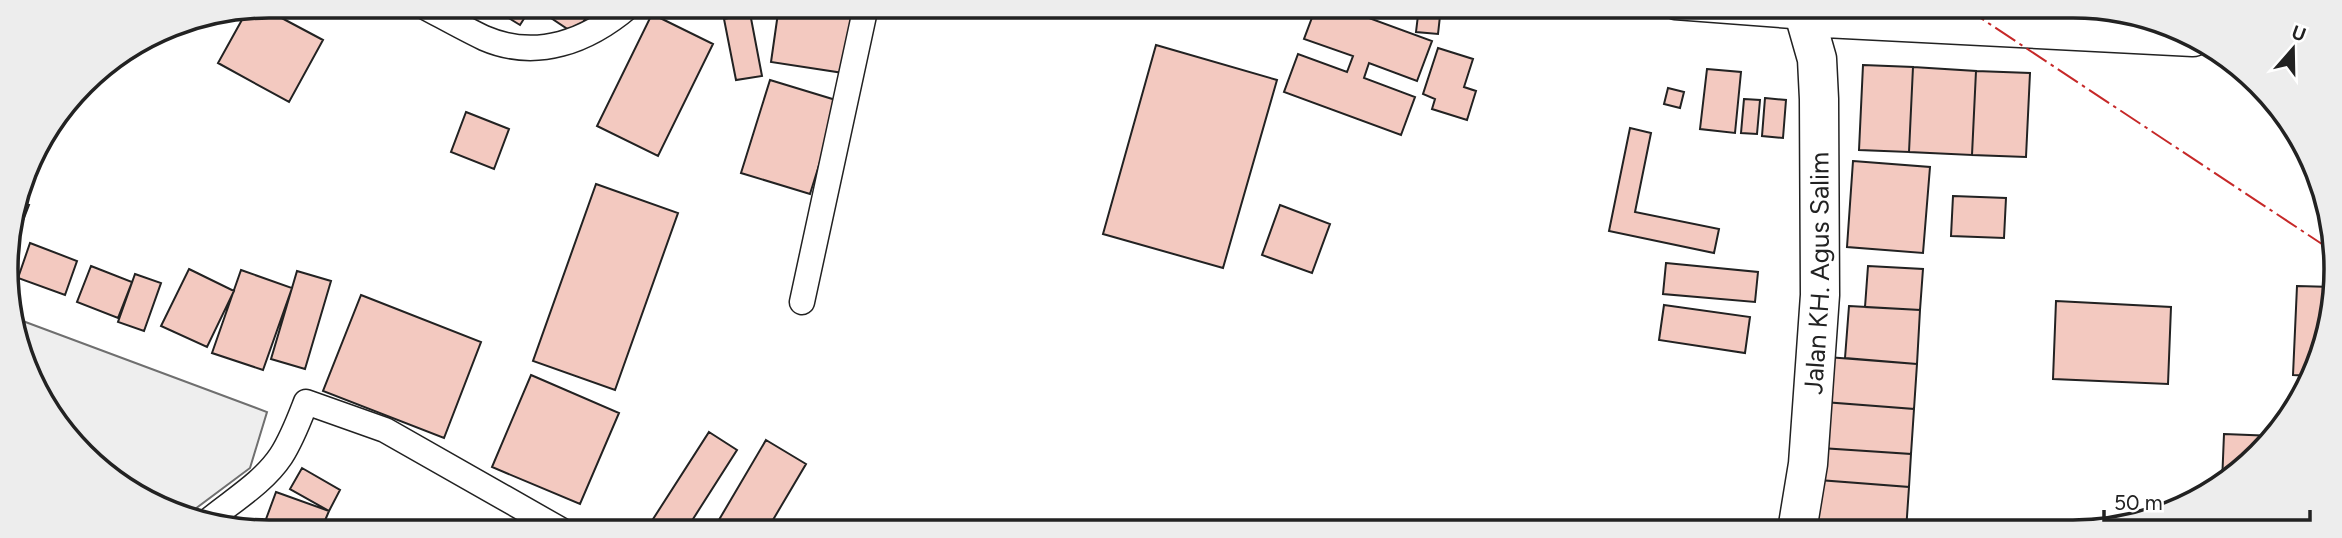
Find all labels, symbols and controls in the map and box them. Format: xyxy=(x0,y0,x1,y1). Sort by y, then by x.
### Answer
north arrow xyxy=(2258,14,2328,84)
text: U xyxy=(2288,20,2309,47)
street label: Jalan KH. Agus Salim xyxy=(1797,152,1836,396)
scale bar xyxy=(2104,478,2310,522)
text: 50 m xyxy=(2114,490,2163,515)

